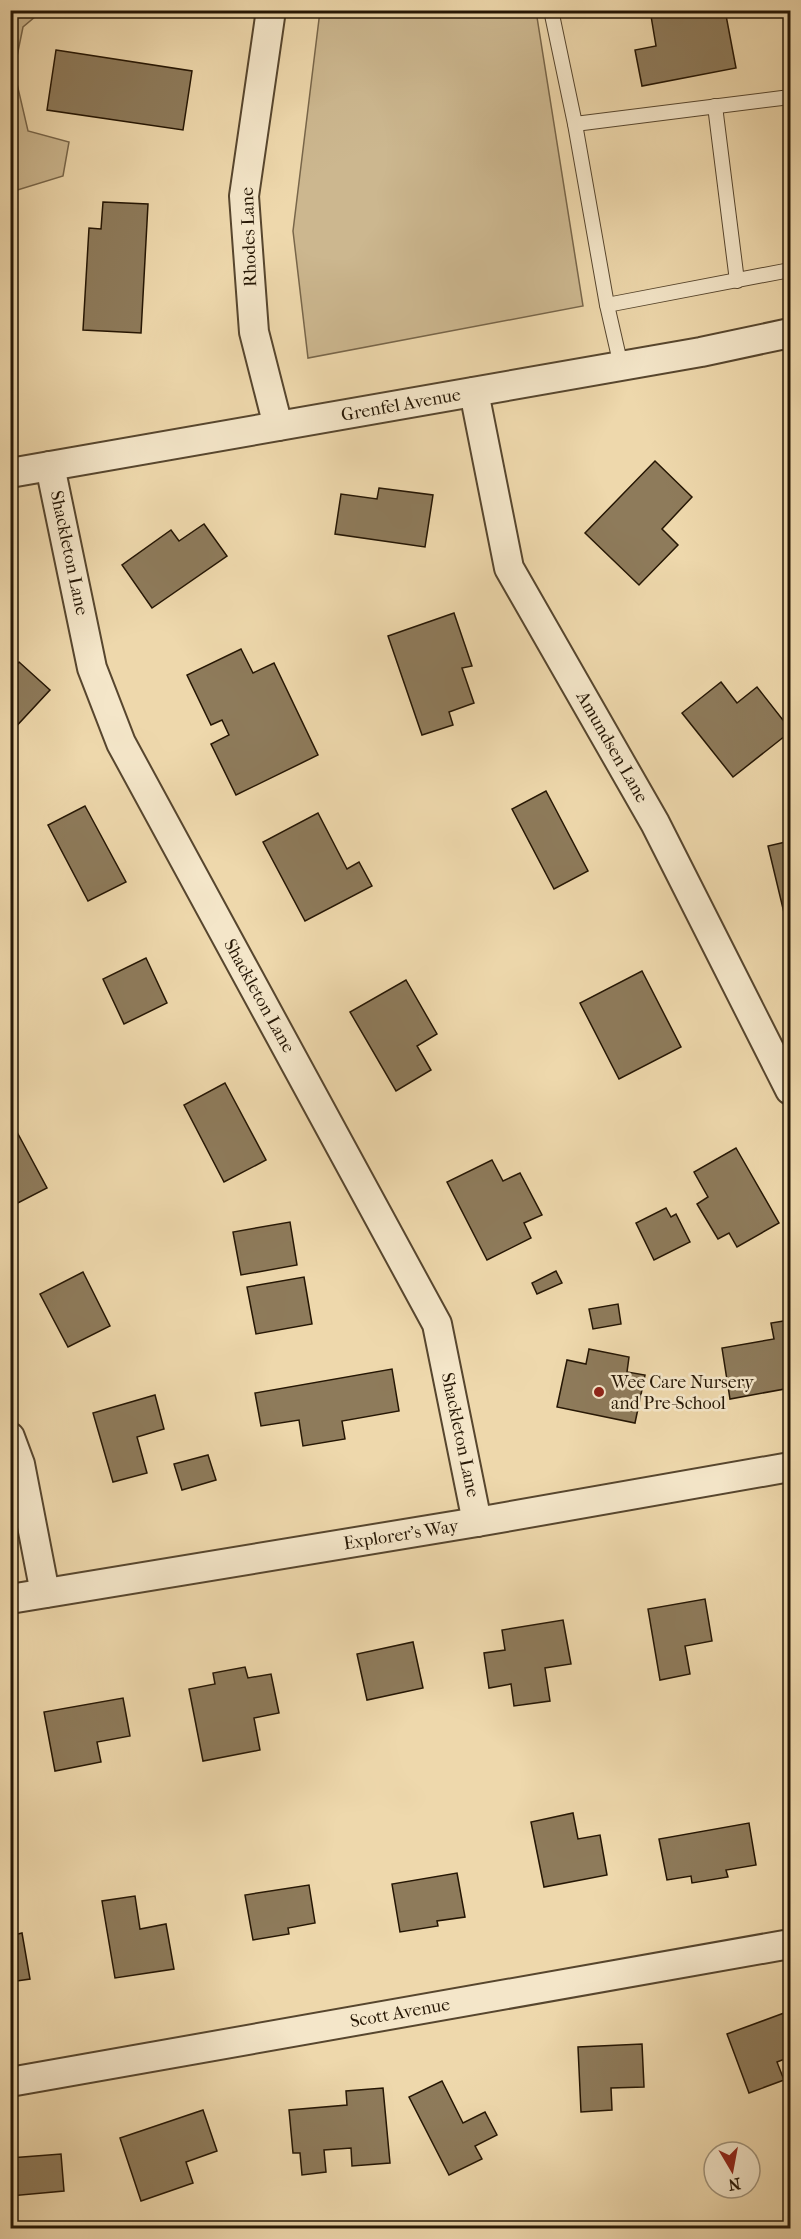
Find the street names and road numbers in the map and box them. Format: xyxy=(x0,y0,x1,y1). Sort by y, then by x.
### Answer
street label: Rhodes Lane xyxy=(237,187,261,287)
street label: Grenfel Avenue xyxy=(340,384,463,426)
street label: Shackleton Lane xyxy=(46,489,92,617)
street label: Amundsen Lane xyxy=(571,687,652,807)
street label: Shackleton Lane xyxy=(219,935,299,1057)
street label: Shackleton Lane xyxy=(437,1371,483,1499)
street label: Explorer's Way xyxy=(342,1515,461,1554)
street label: Scott Avenue xyxy=(348,1994,452,2032)

